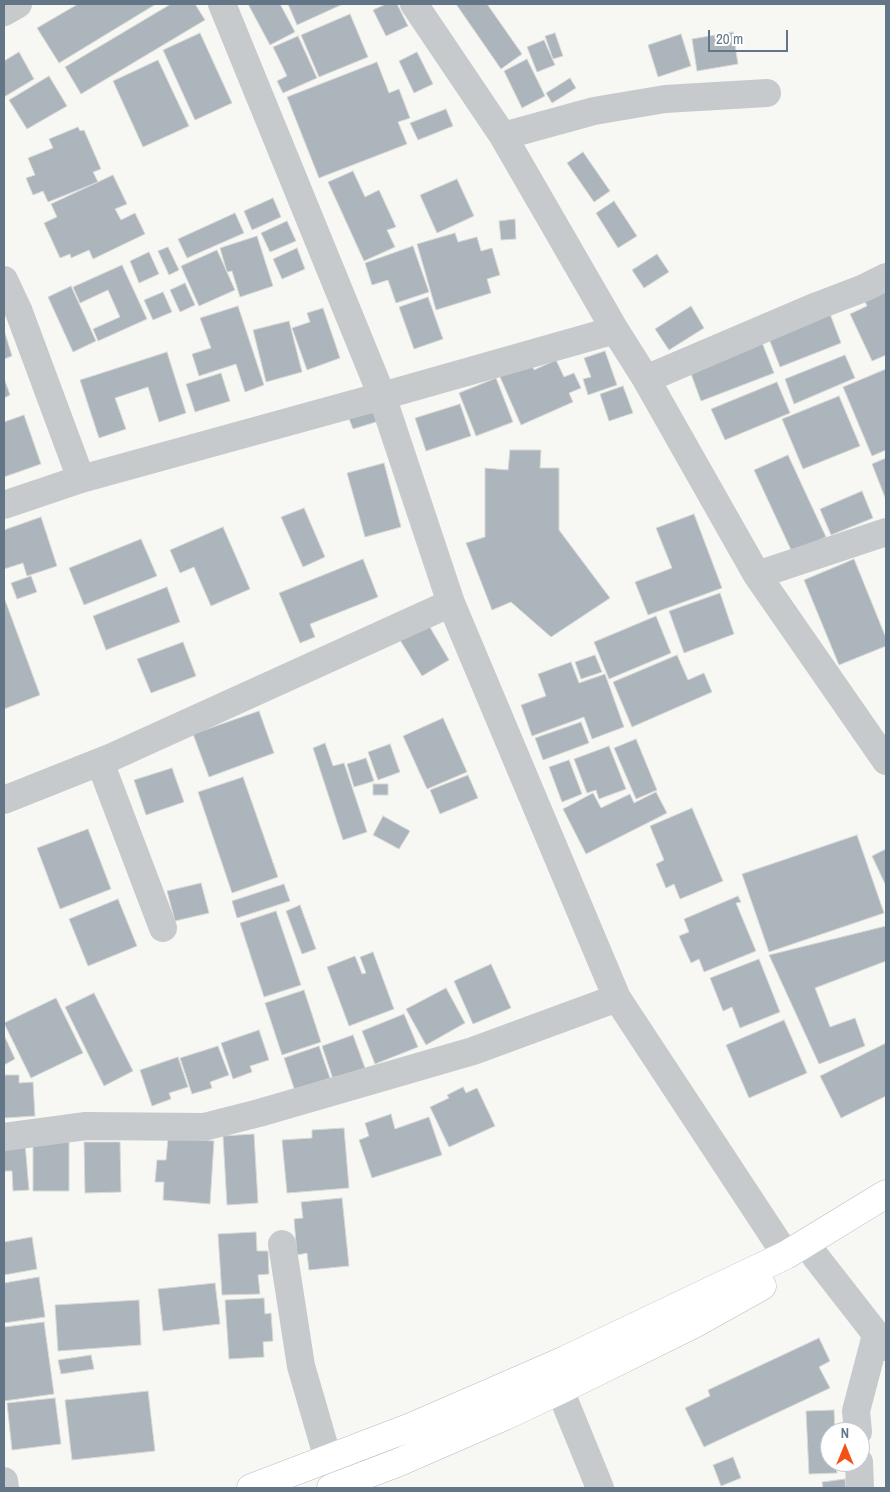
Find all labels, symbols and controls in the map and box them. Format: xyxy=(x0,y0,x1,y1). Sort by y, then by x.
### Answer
scale bar xyxy=(710,20,790,52)
text: 20 m xyxy=(716,28,743,49)
north arrow xyxy=(820,1422,870,1472)
text: N xyxy=(841,1424,849,1442)

